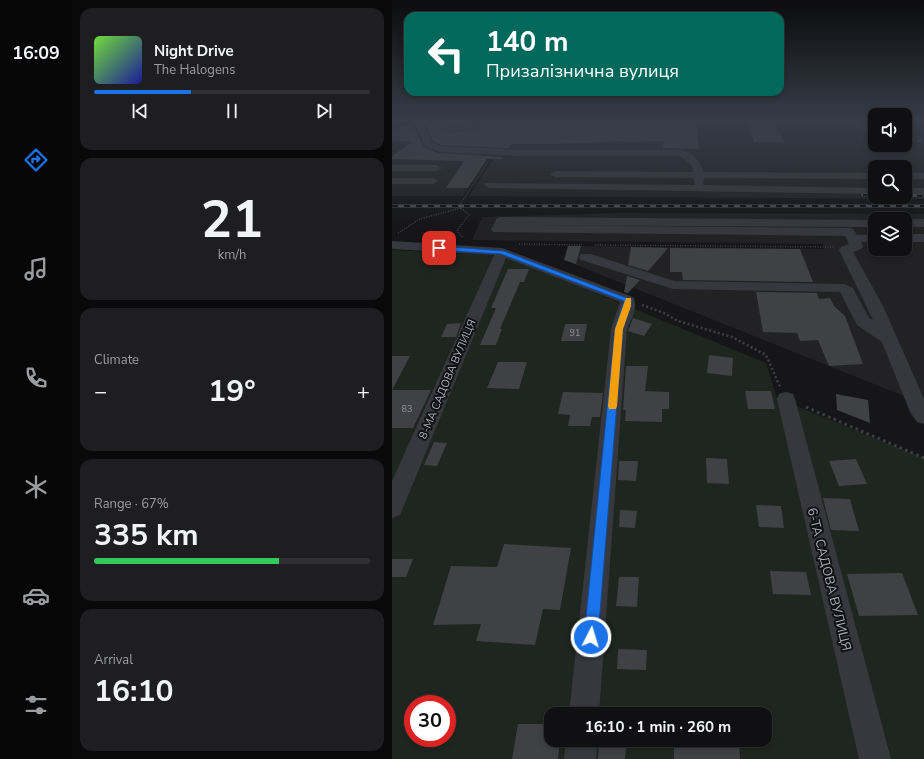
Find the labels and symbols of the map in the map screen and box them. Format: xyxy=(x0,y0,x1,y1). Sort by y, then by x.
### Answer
pin xyxy=(422,231,456,265)
street label: 8-МА САДОВА ВУЛИЦЯ xyxy=(415,317,479,441)
house number: 91 xyxy=(570,327,580,339)
house number: 83 xyxy=(402,403,412,415)
street label: 6-ТА САДОВА ВУЛИЦЯ xyxy=(803,506,856,653)
position arrow xyxy=(570,616,612,658)
speed limit sign: 30 xyxy=(404,695,456,747)

